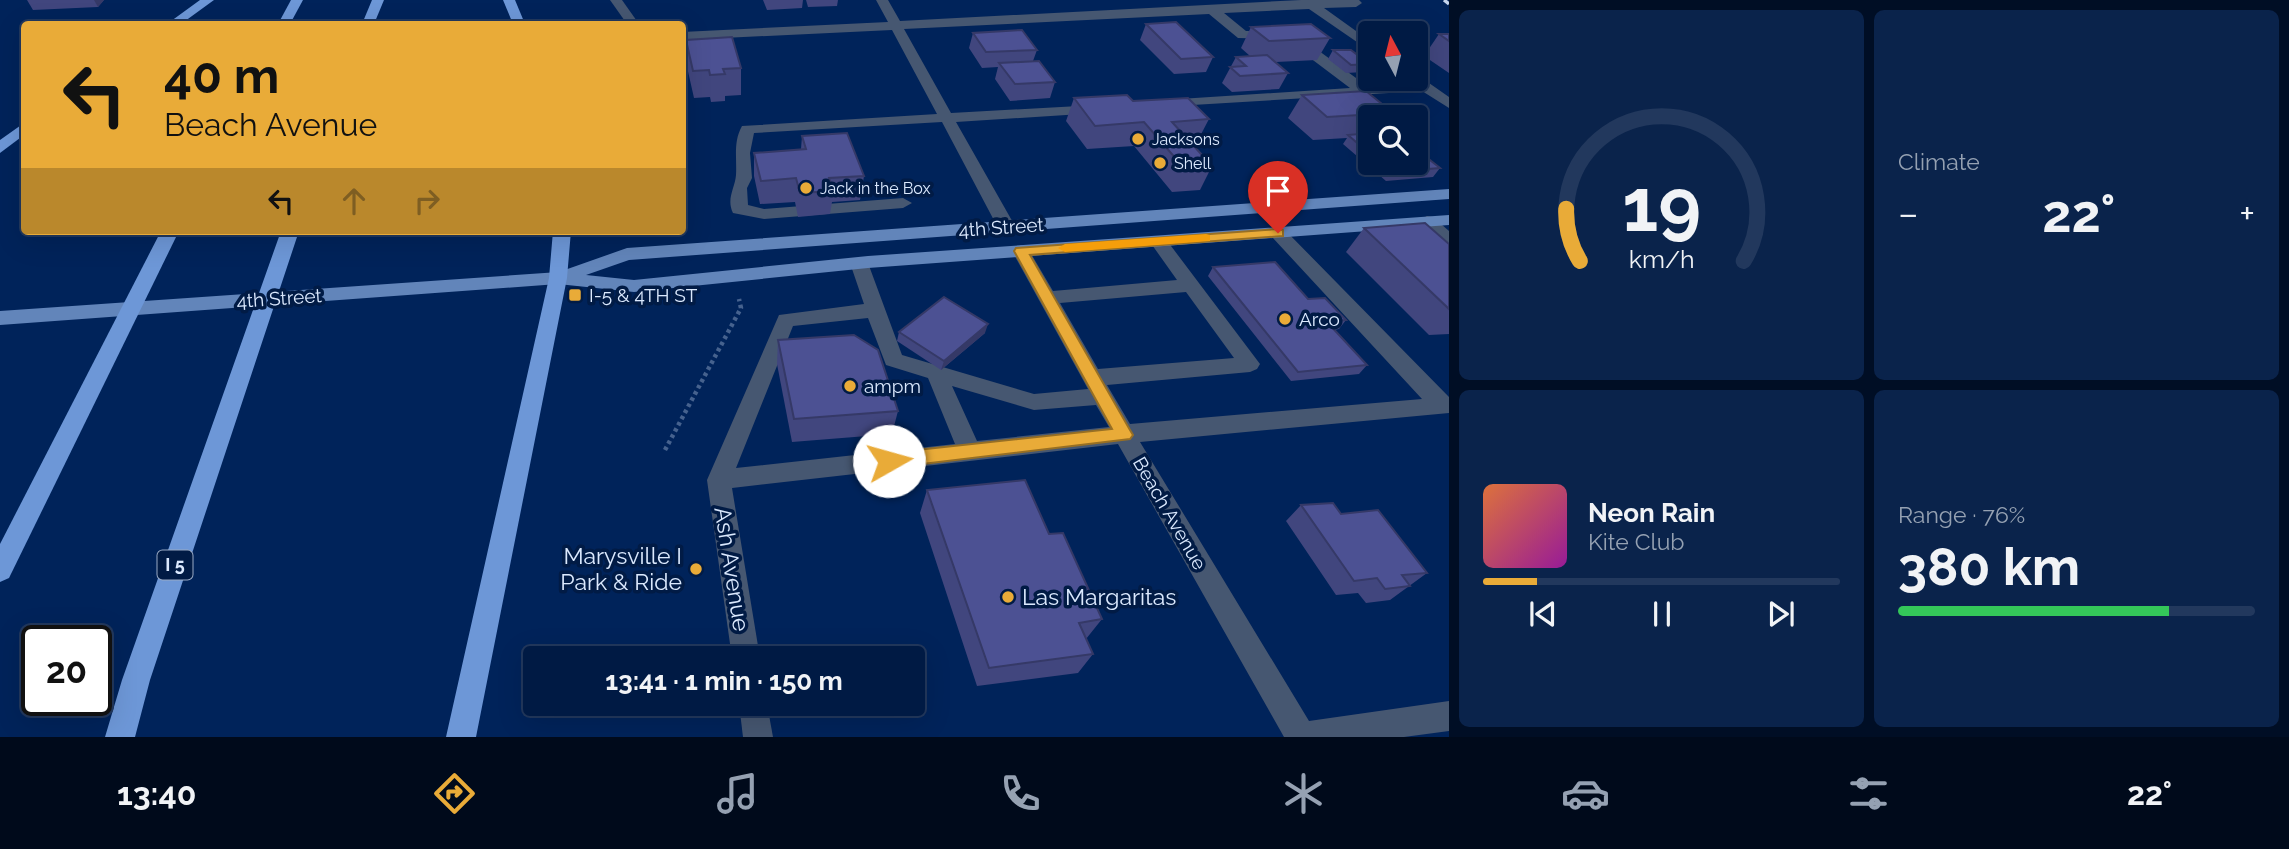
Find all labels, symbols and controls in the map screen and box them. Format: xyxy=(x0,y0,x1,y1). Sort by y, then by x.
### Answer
north arrow xyxy=(1358,21,1428,91)
map controls xyxy=(1358,21,1428,175)
text: 40 m xyxy=(164,47,279,104)
icon: left xyxy=(49,49,140,140)
button: search xyxy=(1358,105,1428,175)
text: Beach Avenue xyxy=(164,106,377,143)
place label: Jacksons xyxy=(1152,130,1220,149)
marker: Jacksons xyxy=(1130,131,1146,147)
text: Climate xyxy=(1898,148,1980,175)
place label: Shell xyxy=(1174,154,1212,173)
marker: Shell xyxy=(1152,155,1168,171)
pin xyxy=(1248,161,1308,233)
text: 19 xyxy=(1622,163,1701,248)
icon: arrive xyxy=(1259,172,1297,210)
place label: Jack in the Box xyxy=(820,179,931,198)
marker: Jack in the Box xyxy=(798,180,814,196)
icon: left xyxy=(262,182,300,220)
icon: ahead xyxy=(335,182,373,220)
icon: right xyxy=(408,182,446,220)
text: 22° xyxy=(2042,183,2115,244)
text: − xyxy=(1898,191,1918,236)
text: + xyxy=(2239,191,2255,236)
street label: 4th Street xyxy=(958,213,1045,241)
text: km/h xyxy=(1629,244,1694,274)
street label: 4th Street xyxy=(236,284,323,312)
place label: I-5 & 4TH ST xyxy=(589,284,698,306)
marker: I-5 & 4TH ST xyxy=(567,287,583,303)
place label: Arco xyxy=(1299,308,1340,330)
marker: Arco xyxy=(1277,311,1293,327)
place label: ampm xyxy=(864,375,921,397)
marker: ampm xyxy=(842,378,858,394)
position arrow xyxy=(852,424,926,498)
street label: Beach Avenue xyxy=(1129,453,1211,573)
text: Neon Rain xyxy=(1588,498,1715,528)
text: Range · 76% xyxy=(1898,501,2025,528)
street label: Ash Avenue xyxy=(709,505,756,633)
text: Kite Club xyxy=(1588,528,1685,555)
text: 380 km xyxy=(1898,536,2080,597)
place label: Marysville I Park & Ride xyxy=(560,542,682,595)
road number: I 5 xyxy=(158,550,192,580)
marker: Marysville I Park & Ride xyxy=(688,561,704,577)
place label: Las Margaritas xyxy=(1022,583,1176,610)
marker: Las Margaritas xyxy=(1000,589,1016,605)
icon: previous xyxy=(1524,595,1562,633)
icon: pause xyxy=(1643,595,1681,633)
icon: next xyxy=(1762,595,1800,633)
speed limit sign: 20 xyxy=(21,625,112,716)
text: 13:41 · 1 min · 150 m xyxy=(605,666,843,696)
icon: directions xyxy=(430,769,479,818)
icon: music xyxy=(713,769,762,818)
icon: phone xyxy=(996,769,1045,818)
icon: climate xyxy=(1279,769,1328,818)
icon: car xyxy=(1561,769,1610,818)
icon: filters xyxy=(1844,769,1893,818)
text: 13:40 xyxy=(117,775,196,812)
text: 22° xyxy=(2127,775,2172,812)

